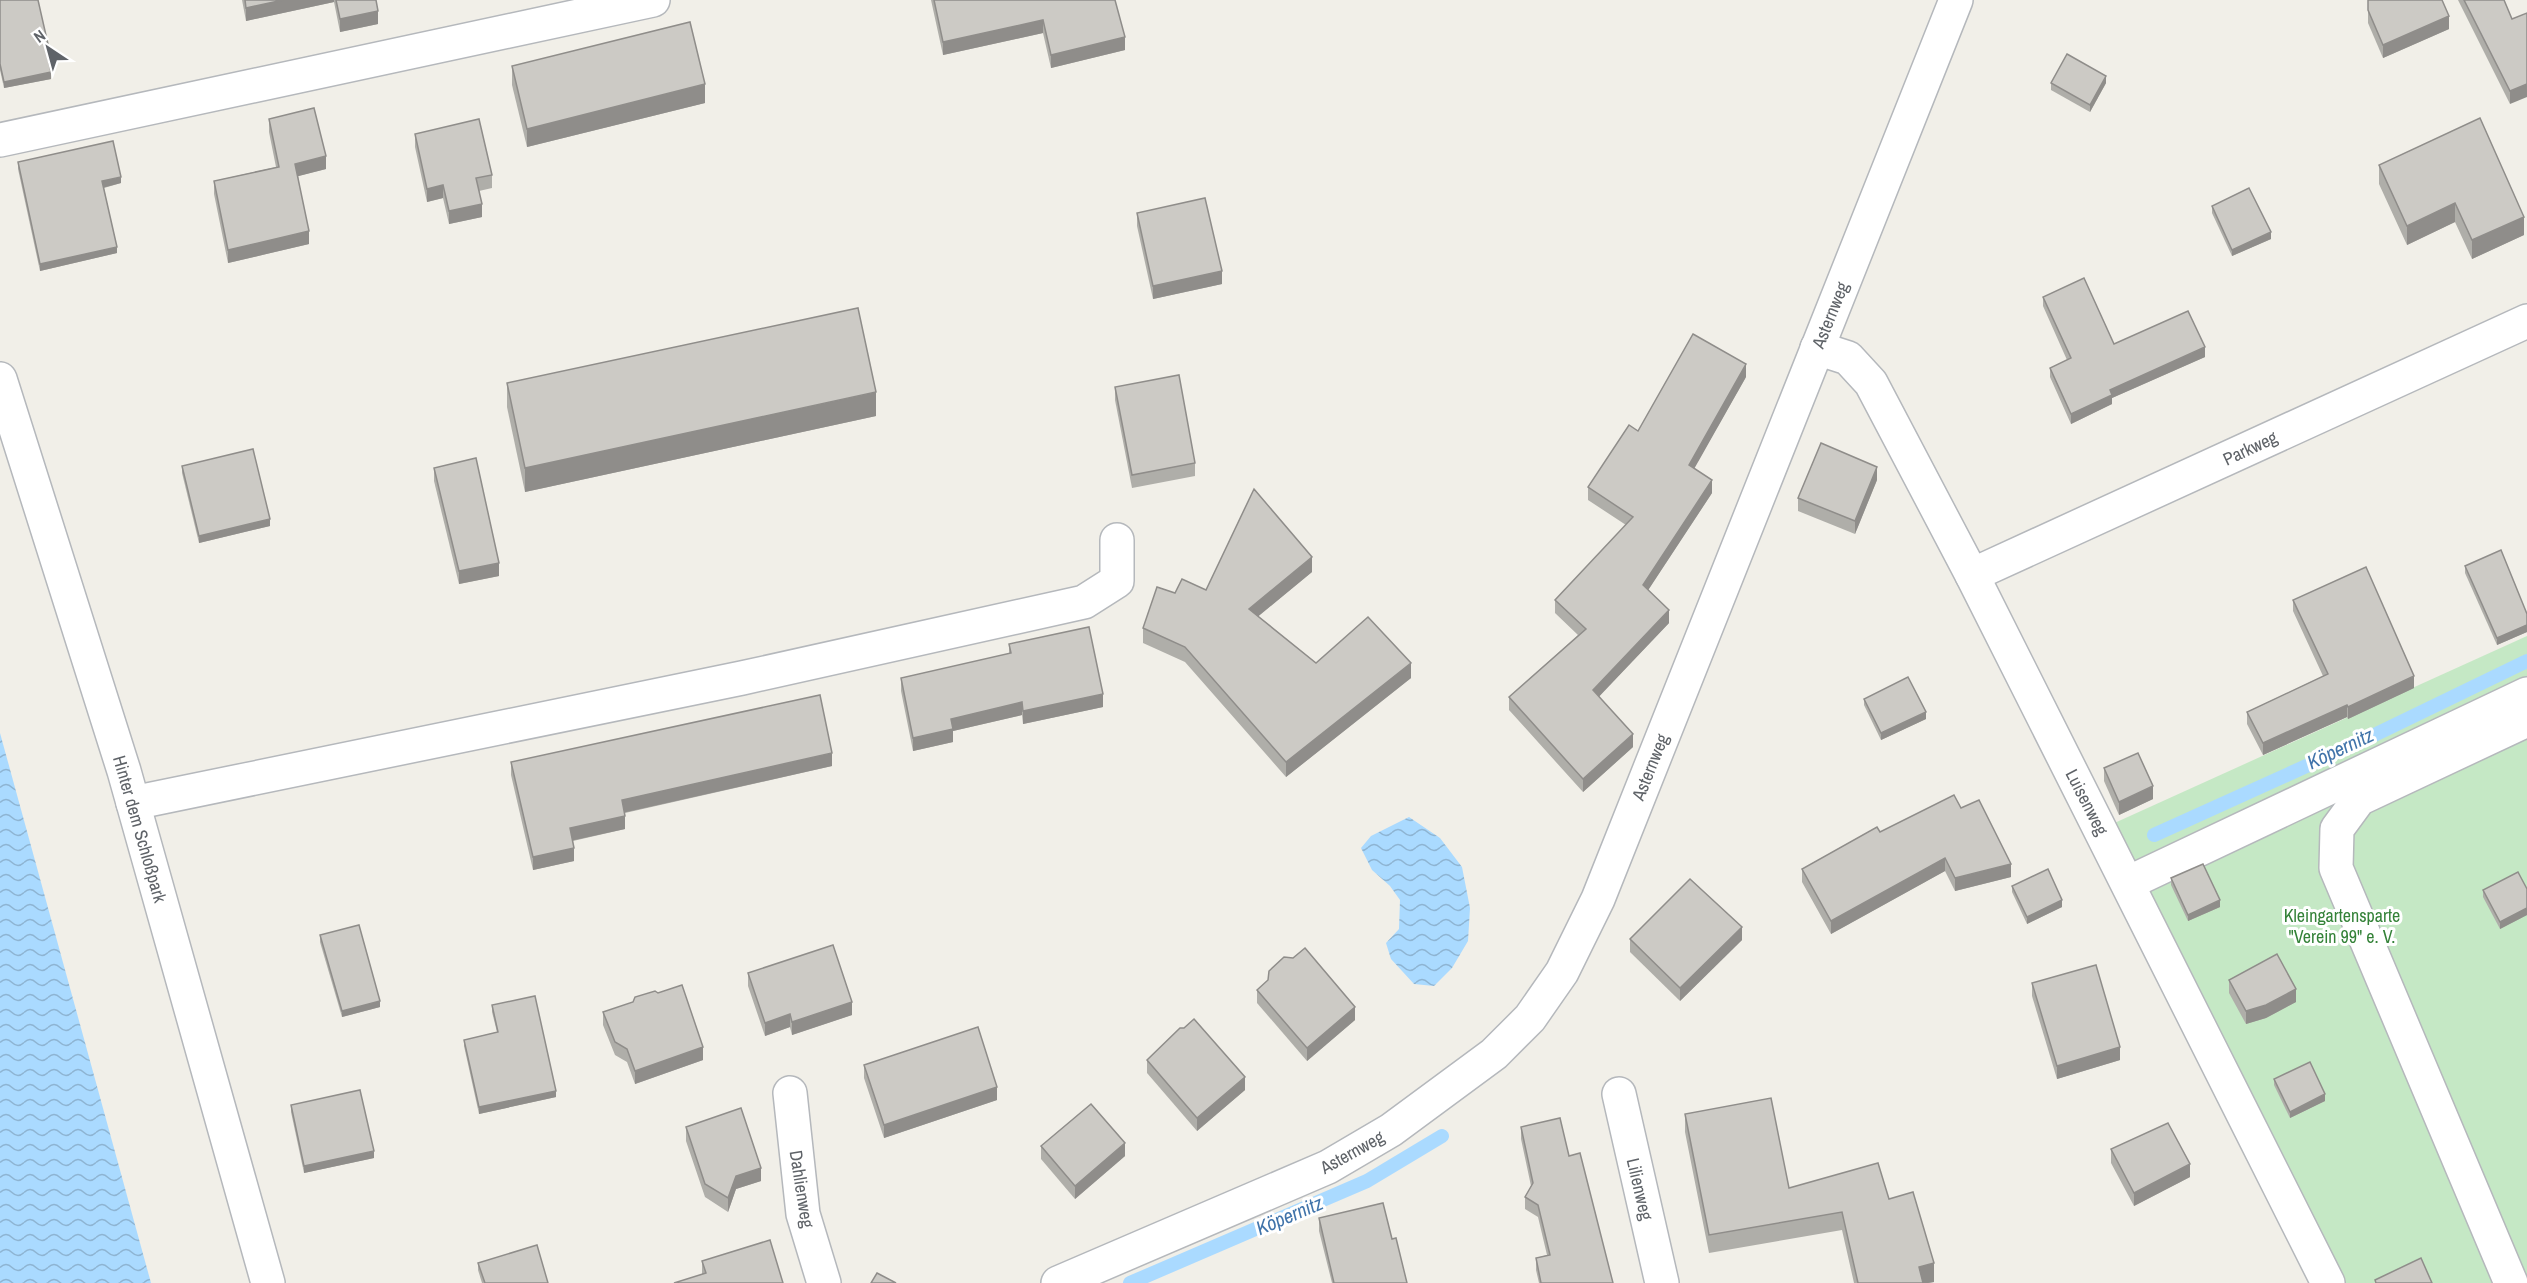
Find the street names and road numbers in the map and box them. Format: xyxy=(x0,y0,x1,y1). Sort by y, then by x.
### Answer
street label: Asternweg xyxy=(1805,277,1855,353)
street label: Parkweg xyxy=(2219,424,2282,471)
street label: Asternweg xyxy=(1625,729,1675,805)
street label: Hinter dem Schloßpark xyxy=(107,753,173,906)
street label: Luisenweg xyxy=(2060,765,2115,840)
street label: Asternweg xyxy=(1315,1124,1389,1180)
street label: Dahlienweg xyxy=(784,1149,821,1230)
street label: Lilienweg xyxy=(1621,1155,1659,1223)

